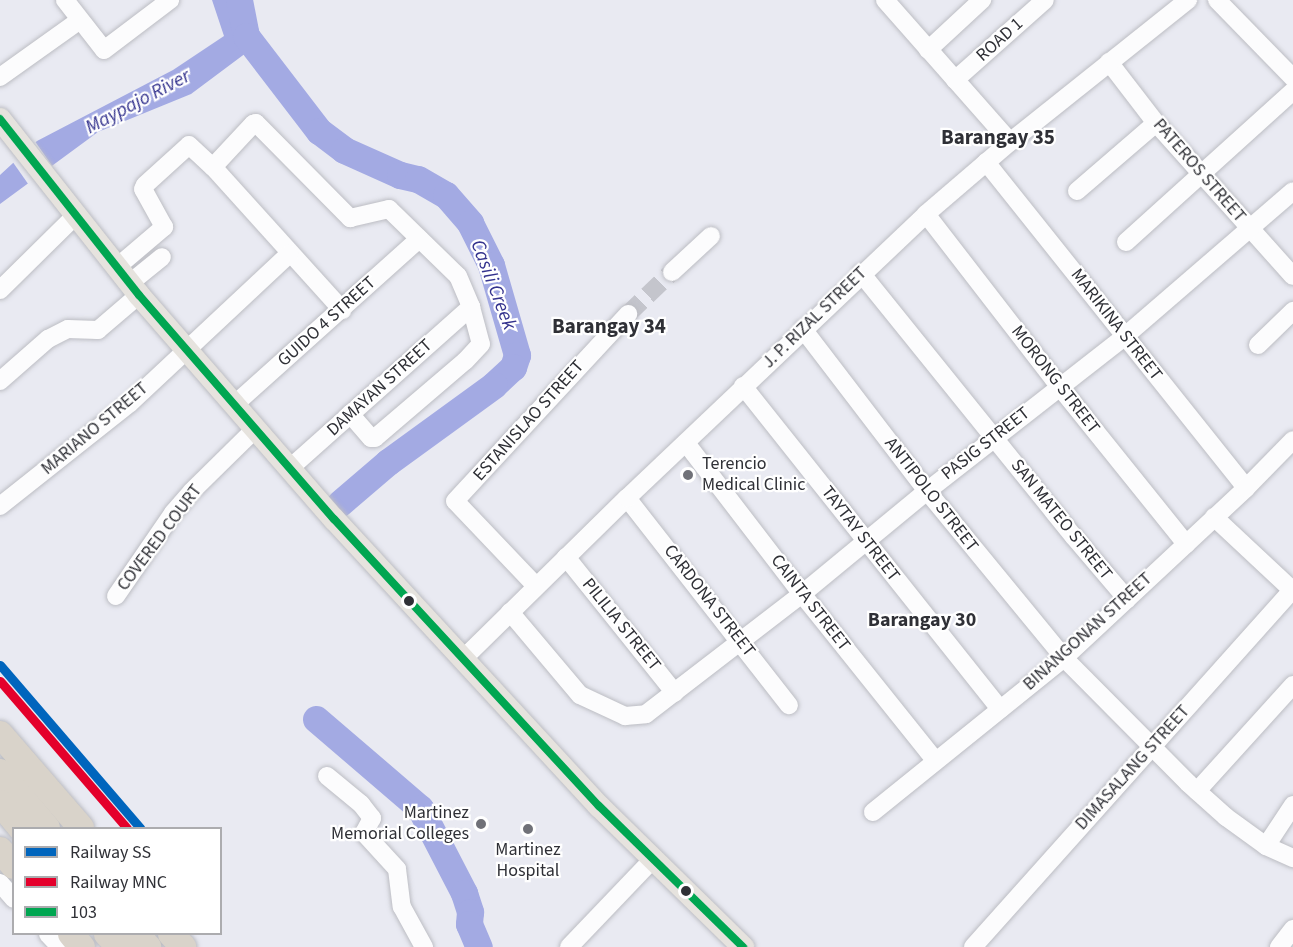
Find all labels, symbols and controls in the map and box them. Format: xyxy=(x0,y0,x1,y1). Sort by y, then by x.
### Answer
street label: ROAD 1 xyxy=(972,13,1028,67)
water label: Maypajo River xyxy=(81,64,195,140)
street label: PATEROS STREET xyxy=(1148,115,1250,227)
district label: Barangay 35 xyxy=(941,124,1055,150)
water label: Casili Creek xyxy=(465,237,521,333)
street label: J. P. RIZAL STREET xyxy=(758,263,872,373)
street label: MARIKINA STREET xyxy=(1066,265,1166,385)
street label: GUIDO 4 STREET xyxy=(274,272,380,372)
district label: Barangay 34 xyxy=(552,313,666,339)
street label: MORONG STREET xyxy=(1006,322,1104,438)
street label: DAMAYAN STREET xyxy=(323,335,437,441)
street label: ESTANISLAO STREET xyxy=(469,356,589,486)
street label: MARIANO STREET xyxy=(37,378,153,480)
street label: PASIG STREET xyxy=(938,403,1034,485)
street label: ANTIPOLO STREET xyxy=(880,433,982,557)
place label: Terencio Medical Clinic xyxy=(702,454,805,496)
street label: SAN MATEO STREET xyxy=(1006,455,1116,585)
marker: Terencio Medical Clinic xyxy=(679,466,697,484)
street label: COVERED COURT xyxy=(113,481,207,595)
street label: TAYTAY STREET xyxy=(816,482,904,586)
street label: CARDONA STREET xyxy=(659,541,759,661)
street label: CAINTA STREET xyxy=(766,550,854,656)
street label: BINANGONAN STREET xyxy=(1019,568,1157,696)
street label: PILILIA STREET xyxy=(577,574,665,676)
unlabelled marker xyxy=(403,595,415,607)
district label: Barangay 30 xyxy=(868,608,976,632)
street label: DIMASALANG STREET xyxy=(1071,701,1195,835)
place label: Martinez Memorial Colleges xyxy=(331,803,469,846)
marker: Martinez Memorial Colleges xyxy=(474,817,488,831)
marker: Martinez Hospital xyxy=(519,820,537,838)
legend xyxy=(12,827,222,935)
text: Railway SS xyxy=(70,840,151,865)
place label: Martinez Hospital xyxy=(495,840,561,882)
text: Railway MNC xyxy=(70,870,167,895)
unlabelled marker xyxy=(680,885,692,897)
text: 103 xyxy=(70,900,97,925)

